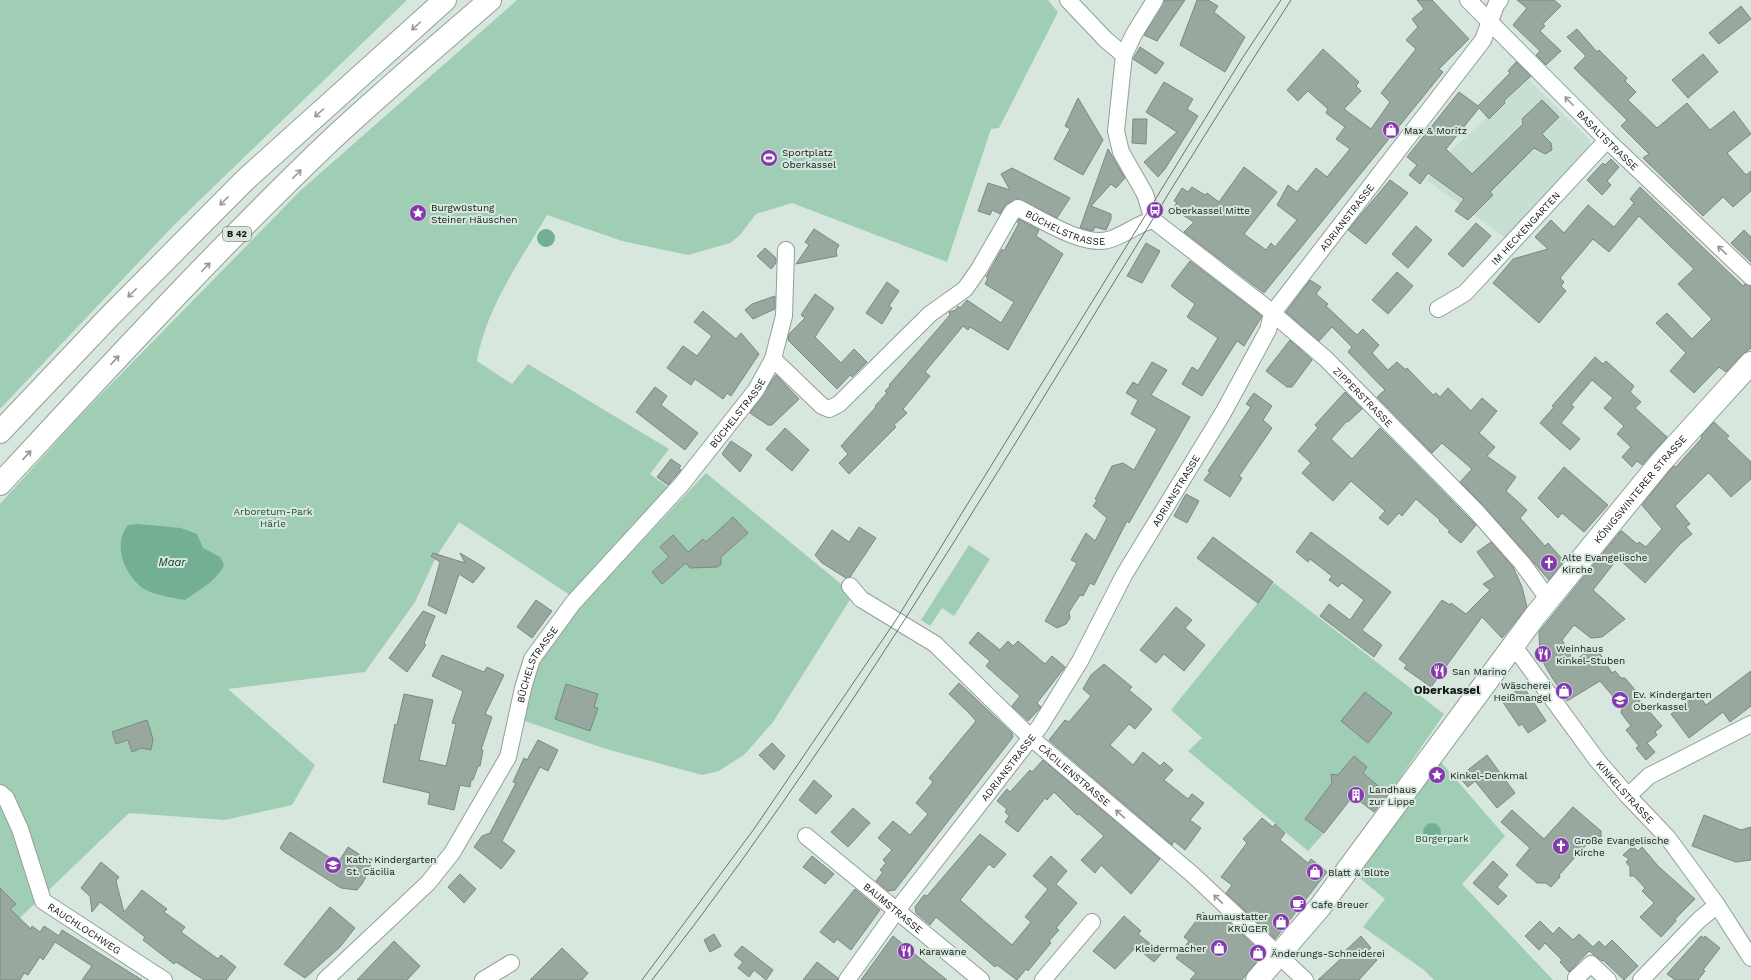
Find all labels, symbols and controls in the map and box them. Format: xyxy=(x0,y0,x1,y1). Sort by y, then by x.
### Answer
one-way arrow xyxy=(411,21,421,31)
one-way arrow xyxy=(1564,96,1574,106)
one-way arrow xyxy=(314,108,324,118)
street label: BASALTSTRASSE xyxy=(1575,108,1641,172)
shop icon: Max & Moritz xyxy=(1381,120,1401,140)
place label: Max & Moritz xyxy=(1404,125,1467,136)
place label: Sportplatz Oberkassel xyxy=(782,147,836,170)
sports icon: Sportplatz Oberkassel xyxy=(759,148,779,168)
one-way arrow xyxy=(292,169,302,179)
street label: ADRIANSTRASSE xyxy=(1317,181,1376,253)
street label: IM HECKENGARTEN xyxy=(1489,189,1562,267)
one-way arrow xyxy=(219,196,229,206)
bus stop icon: Oberkassel Mitte xyxy=(1145,200,1165,220)
place label: Burgwüstung Steiner Häuschen xyxy=(431,202,517,225)
place icon: Burgwüstung Steiner Häuschen xyxy=(408,203,428,223)
place label: Oberkassel Mitte xyxy=(1168,205,1250,216)
street label: BÜCHELSTRASSE xyxy=(1024,207,1106,247)
road number: B 42 xyxy=(223,227,251,241)
one-way arrow xyxy=(1718,246,1728,255)
one-way arrow xyxy=(201,262,211,272)
one-way arrow xyxy=(127,288,137,298)
one-way arrow xyxy=(110,355,120,365)
street label: ZIPPERSTRASSE xyxy=(1332,365,1395,429)
street label: BÜCHELSTRASSE xyxy=(707,376,767,450)
street label: KÖNIGSWINTERER STRASSE xyxy=(1591,433,1688,545)
one-way arrow xyxy=(22,450,31,460)
street label: ADRIANSTRASSE xyxy=(1150,453,1202,528)
park label: Arboretum-Park Härle xyxy=(234,506,313,529)
place label: Alte Evangelische Kirche xyxy=(1562,552,1648,575)
church icon: Alte Evangelische Kirche xyxy=(1539,553,1559,573)
water label: Maar xyxy=(159,556,186,569)
street label: BÜCHELSTRASSE xyxy=(514,624,560,704)
place label: Weinhaus Kinkel-Stuben xyxy=(1556,643,1625,666)
restaurant icon: Weinhaus Kinkel-Stuben xyxy=(1533,644,1553,664)
restaurant icon: San Marino xyxy=(1429,661,1449,681)
place label: San Marino xyxy=(1452,666,1507,677)
place label: Wäscherei Heißmangel xyxy=(1494,680,1551,703)
shop icon: Wäscherei Heißmangel xyxy=(1554,681,1574,701)
district label: Oberkassel xyxy=(1414,683,1480,697)
place label: Ev. Kindergarten Oberkassel xyxy=(1633,689,1712,712)
school or university icon: Ev. Kindergarten Oberkassel xyxy=(1610,690,1630,710)
street label: ADRIANSTRASSE xyxy=(979,731,1038,803)
street label: CÄCILIENSTRASSE xyxy=(1037,741,1113,808)
street label: KINKELSTRASSE xyxy=(1594,758,1656,825)
place icon: Kinkel-Denkmal xyxy=(1427,765,1447,785)
place label: Kinkel-Denkmal xyxy=(1450,770,1528,781)
place label: Landhaus zur Lippe xyxy=(1369,784,1416,807)
building icon: Landhaus zur Lippe xyxy=(1346,785,1366,805)
one-way arrow xyxy=(1115,810,1125,819)
park label: Bürgerpark xyxy=(1415,833,1469,844)
place label: Große Evangelische Kirche xyxy=(1574,835,1669,858)
church icon: Große Evangelische Kirche xyxy=(1551,836,1571,856)
place label: Kath. Kindergarten St. Cäcilia xyxy=(346,854,437,877)
school or university icon: Kath. Kindergarten St. Cäcilia xyxy=(323,855,343,875)
shop icon: Blatt & Blüte xyxy=(1305,862,1325,882)
place label: Blatt & Blüte xyxy=(1328,867,1390,878)
street label: BAUMSTRASSE xyxy=(862,880,925,935)
cafe icon: Cafe Breuer xyxy=(1288,894,1308,914)
one-way arrow xyxy=(1213,895,1223,904)
place label: Cafe Breuer xyxy=(1311,899,1369,910)
street label: RAUCHLOCHWEG xyxy=(46,900,123,956)
place label: Raumaustatter KRÜGER xyxy=(1196,911,1268,934)
shop icon: Raumaustatter KRÜGER xyxy=(1271,912,1291,932)
shop icon: Kleidermacher xyxy=(1209,938,1229,958)
restaurant icon: Karawane xyxy=(896,941,916,961)
place label: Kleidermacher xyxy=(1135,943,1206,954)
shop icon: Änderungs-Schneiderei xyxy=(1248,943,1268,963)
place label: Karawane xyxy=(919,946,967,957)
place label: Änderungs-Schneiderei xyxy=(1271,948,1385,959)

